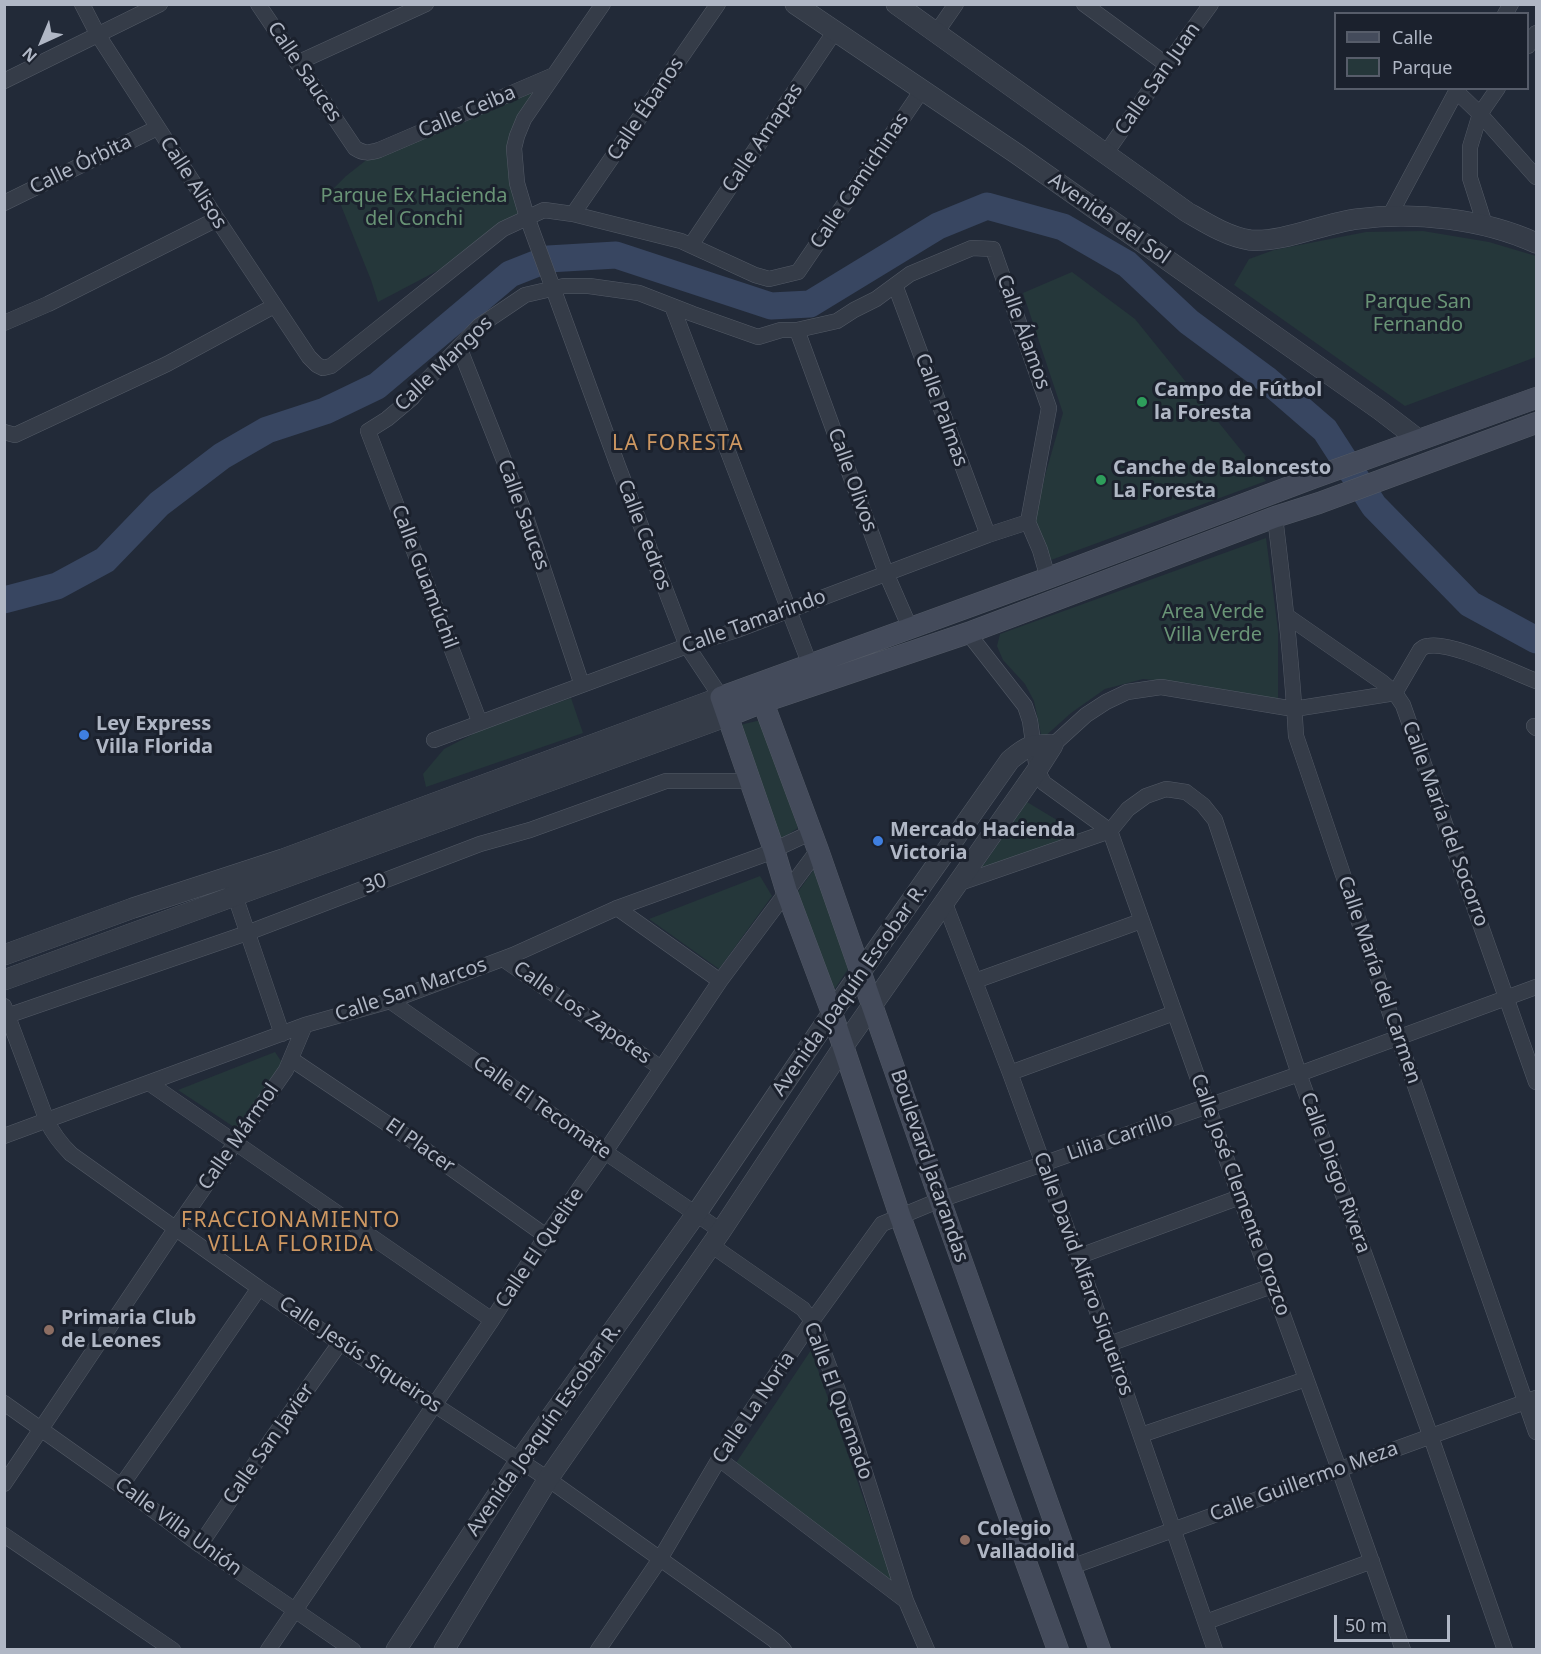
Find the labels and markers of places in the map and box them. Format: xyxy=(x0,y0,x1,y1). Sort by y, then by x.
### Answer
place label: Campo de Fútbol la Foresta xyxy=(1154,378,1322,425)
marker: Campo de Fútbol la Foresta xyxy=(1135,395,1149,409)
place label: Canche de Baloncesto La Foresta xyxy=(1113,456,1331,503)
marker: Canche de Baloncesto La Foresta xyxy=(1094,473,1108,487)
place label: Ley Express Villa Florida xyxy=(96,712,213,759)
marker: Ley Express Villa Florida xyxy=(77,728,91,742)
place label: Mercado Hacienda Victoria xyxy=(890,818,1075,865)
marker: Mercado Hacienda Victoria xyxy=(871,834,885,848)
place label: Primaria Club de Leones xyxy=(61,1306,196,1353)
marker: Primaria Club de Leones xyxy=(42,1323,56,1337)
place label: Colegio Valladolid xyxy=(977,1517,1075,1564)
marker: Colegio Valladolid xyxy=(958,1533,972,1547)

